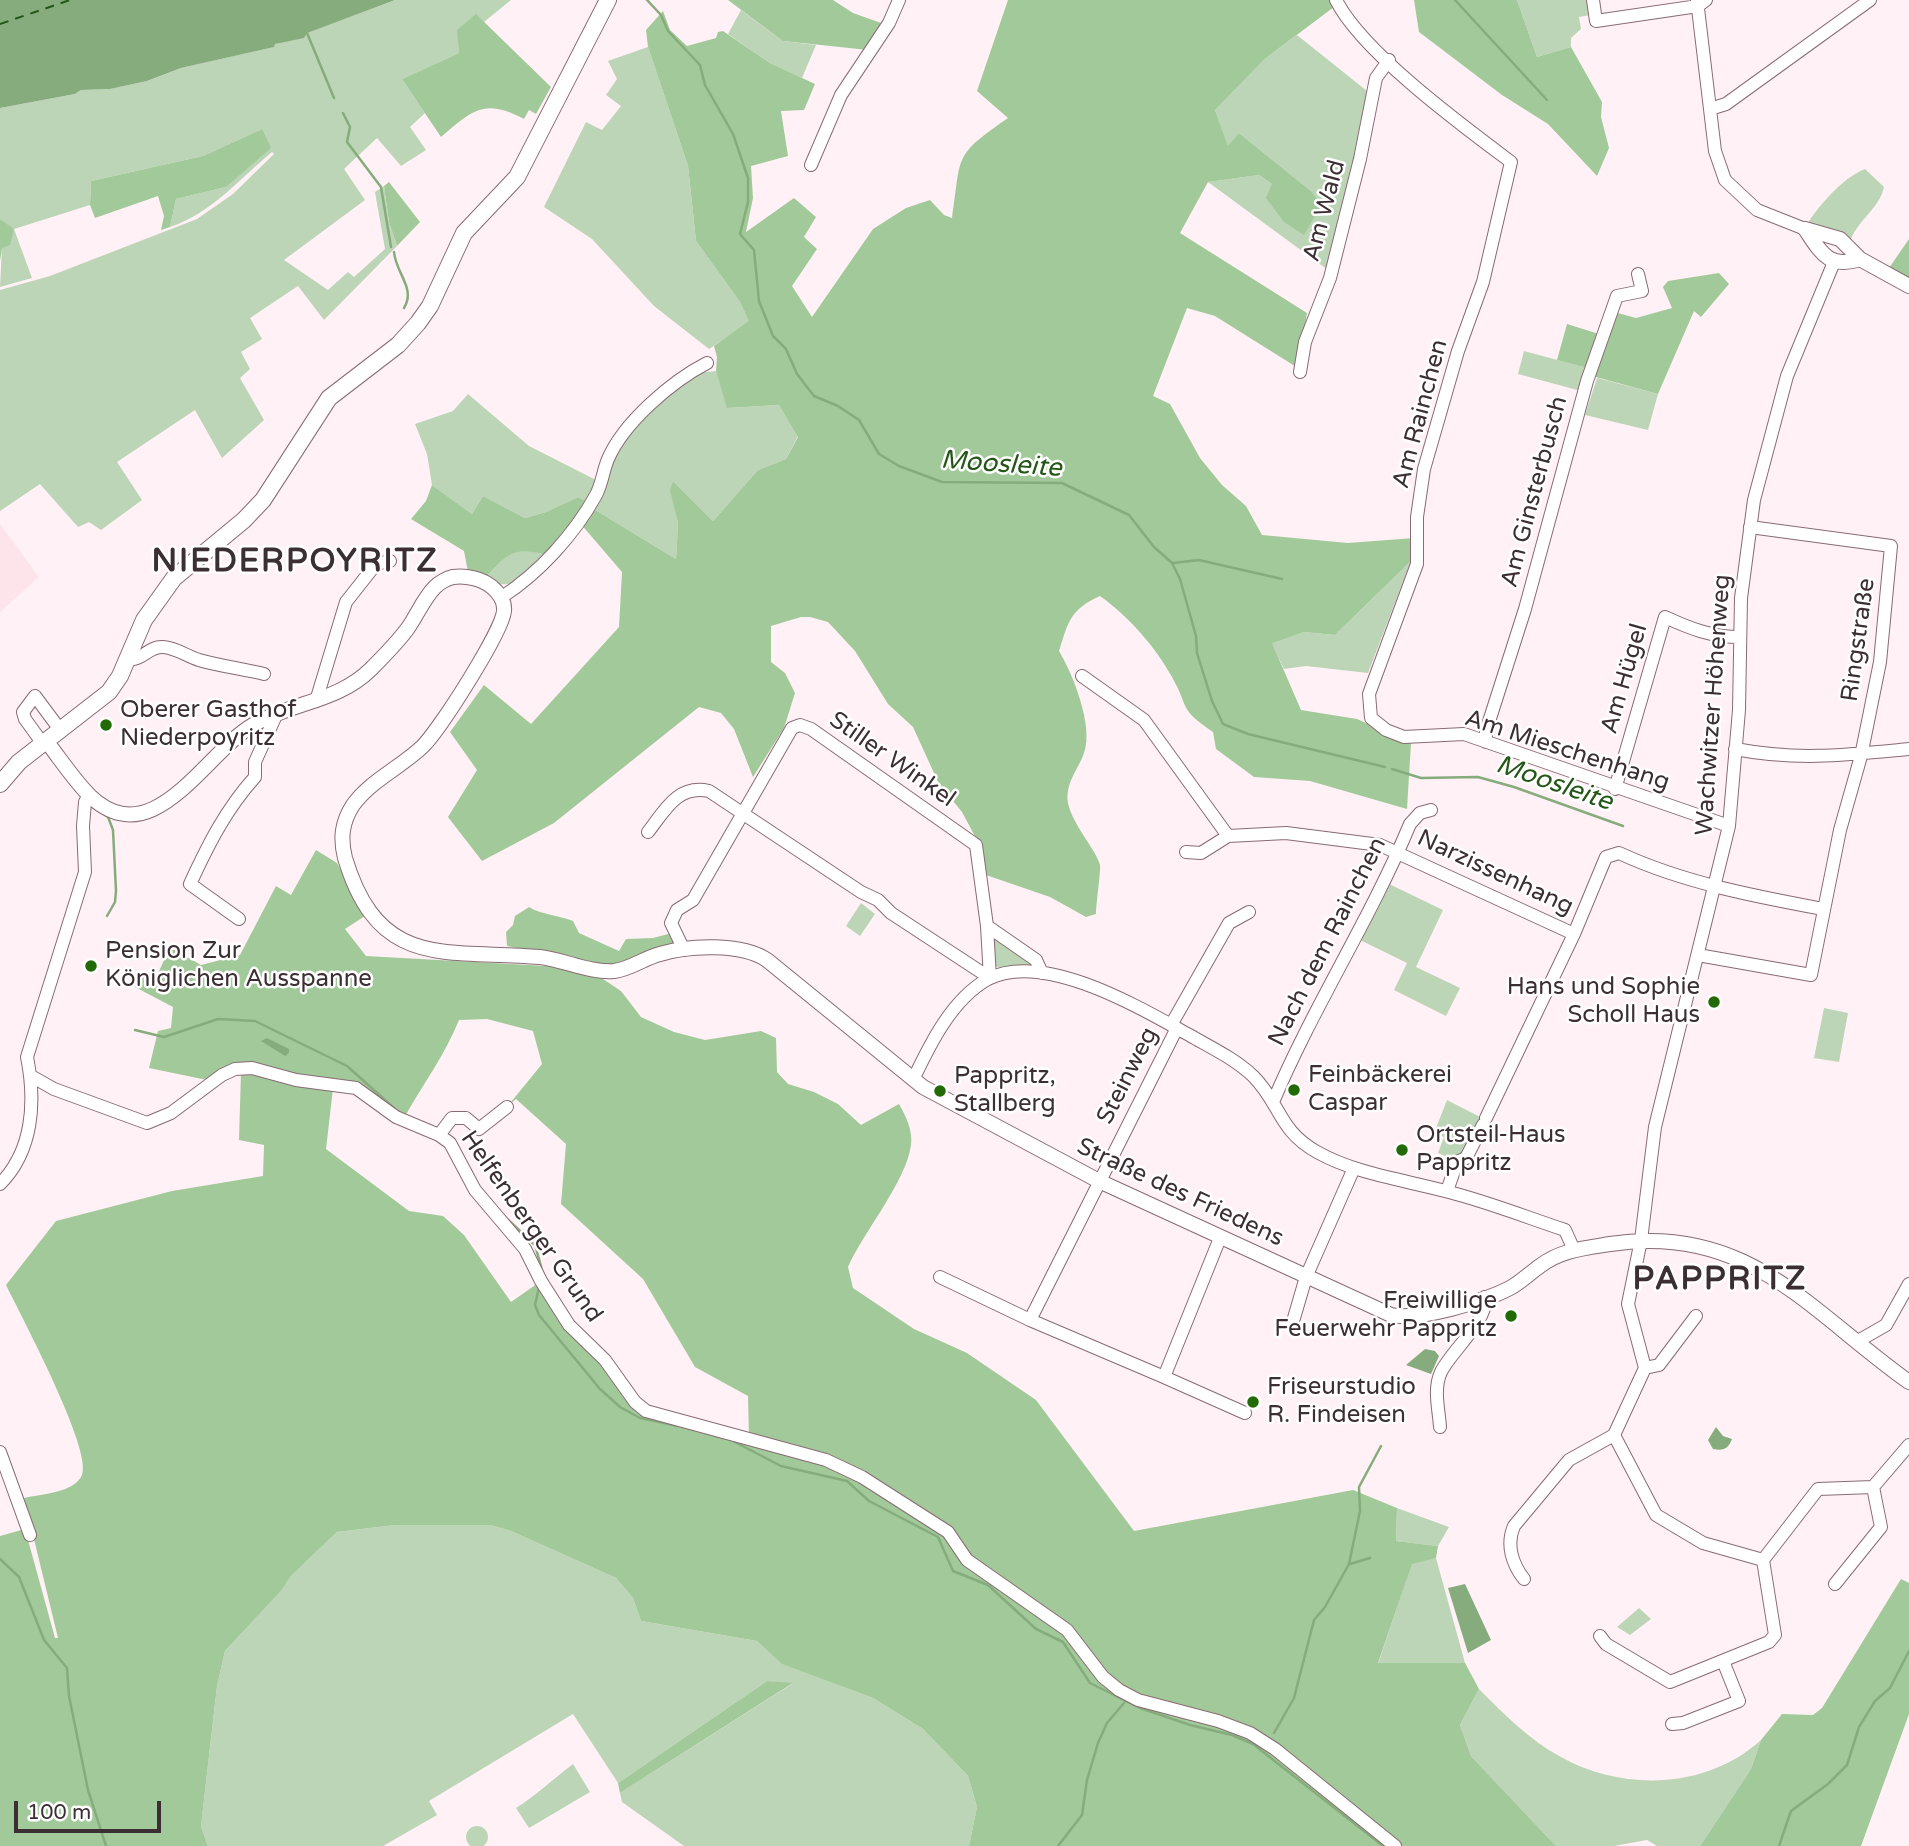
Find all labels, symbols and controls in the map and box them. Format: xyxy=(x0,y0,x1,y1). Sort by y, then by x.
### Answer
street label: Am Wald xyxy=(1298,157,1352,265)
street label: Am Rainchen xyxy=(1387,336,1455,492)
street label: Am Ginsterbusch xyxy=(1496,393,1574,591)
water label: Moosleite xyxy=(940,445,1062,485)
district label: NIEDERPOYRITZ xyxy=(153,544,437,582)
street label: Wachwitzer Höhenweg xyxy=(1691,573,1737,837)
street label: Ringstraße xyxy=(1836,576,1882,704)
street label: Am Hügel xyxy=(1596,621,1654,737)
place label: Oberer Gasthof Niederpoyritz xyxy=(120,697,296,753)
street label: Am Mieschenhang xyxy=(1461,704,1673,798)
street label: Stiller Winkel xyxy=(823,706,961,814)
marker: Oberer Gasthof Niederpoyritz xyxy=(98,717,114,733)
water label: Moosleite xyxy=(1492,750,1616,818)
street label: Narzissenhang xyxy=(1412,824,1578,922)
street label: Nach dem Rainchen xyxy=(1263,833,1393,1051)
place label: Pension Zur Königlichen Ausspanne xyxy=(105,938,372,994)
marker: Pension Zur Königlichen Ausspanne xyxy=(83,958,99,974)
place label: Hans und Sophie Scholl Haus xyxy=(1507,974,1700,1030)
marker: Hans und Sophie Scholl Haus xyxy=(1706,994,1722,1010)
street label: Steinweg xyxy=(1091,1023,1165,1129)
place label: Feinbäckerei Caspar xyxy=(1308,1062,1452,1118)
place label: Pappritz, Stallberg xyxy=(954,1063,1056,1119)
marker: Feinbäckerei Caspar xyxy=(1286,1082,1302,1098)
marker: Pappritz, Stallberg xyxy=(932,1083,948,1099)
place label: Ortsteil-Haus Pappritz xyxy=(1416,1122,1566,1178)
street label: Helfenberger Grund xyxy=(454,1126,608,1328)
street label: Straße des Friedens xyxy=(1072,1132,1288,1254)
marker: Ortsteil-Haus Pappritz xyxy=(1394,1142,1410,1158)
district label: PAPPRITZ xyxy=(1634,1262,1806,1300)
place label: Freiwillige Feuerwehr Pappritz xyxy=(1274,1288,1497,1344)
marker: Freiwillige Feuerwehr Pappritz xyxy=(1503,1308,1519,1324)
place label: Friseurstudio R. Findeisen xyxy=(1267,1374,1416,1430)
marker: Friseurstudio R. Findeisen xyxy=(1245,1394,1261,1410)
scale bar xyxy=(18,1786,164,1830)
text: 100 m xyxy=(27,1800,91,1825)

